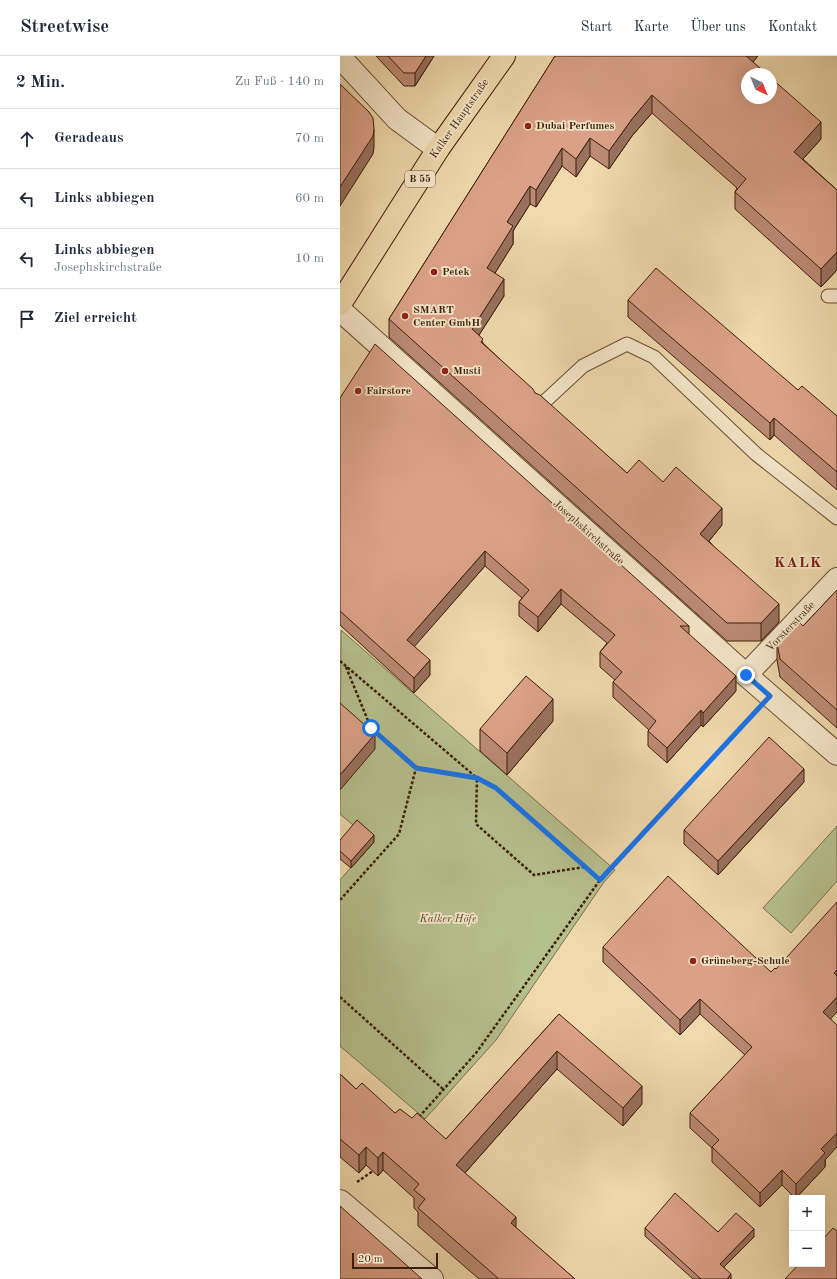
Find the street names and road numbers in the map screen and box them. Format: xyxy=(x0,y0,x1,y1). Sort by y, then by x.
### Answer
street label: Kalker Hauptstraße xyxy=(429,77,491,161)
road number: B 55 xyxy=(405,171,435,187)
street label: Josephskirchstraße xyxy=(550,498,626,568)
street label: Vorsterstraße xyxy=(764,600,818,654)

